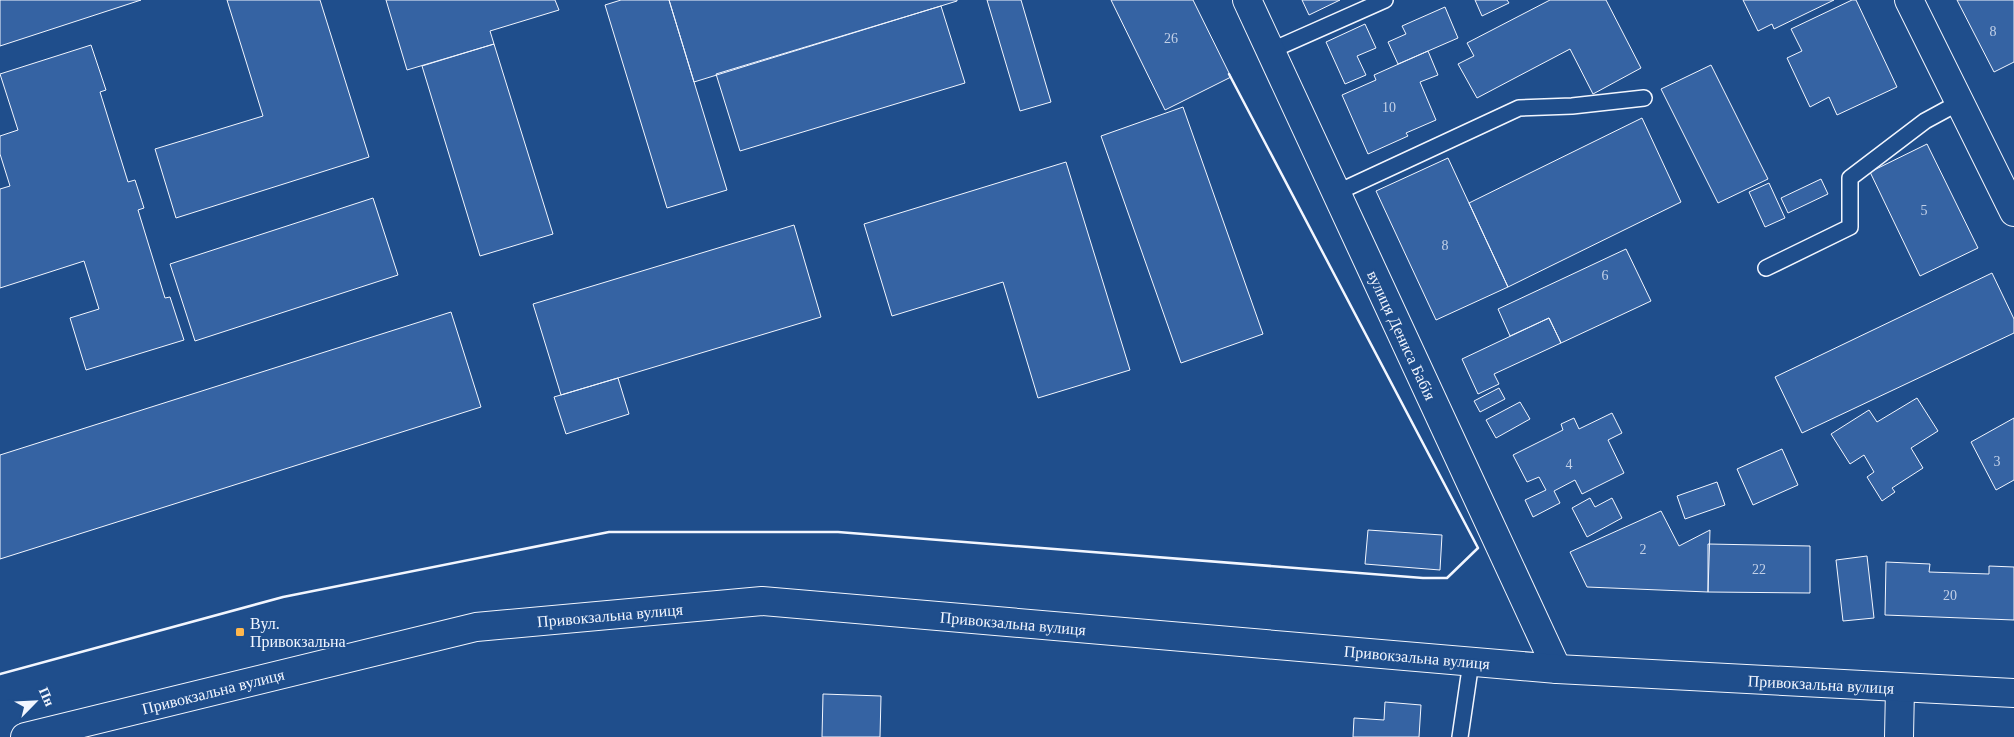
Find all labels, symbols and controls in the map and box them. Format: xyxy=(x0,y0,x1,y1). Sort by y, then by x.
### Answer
house number: 8 xyxy=(1990,24,1997,39)
house number: 26 xyxy=(1164,31,1178,46)
house number: 10 xyxy=(1382,100,1396,115)
house number: 5 xyxy=(1921,203,1928,218)
house number: 8 xyxy=(1442,238,1449,253)
street label: вулиця Дениса Бабія xyxy=(1363,268,1439,404)
house number: 6 xyxy=(1602,268,1609,283)
house number: 3 xyxy=(1994,454,2001,469)
house number: 4 xyxy=(1566,457,1573,472)
house number: 2 xyxy=(1640,542,1647,557)
house number: 22 xyxy=(1752,562,1766,577)
house number: 20 xyxy=(1943,588,1957,603)
street label: Привокзальна вулиця xyxy=(536,601,684,631)
street label: Привокзальна вулиця xyxy=(939,609,1087,639)
place label: Вул. Привокзальна xyxy=(250,615,346,651)
marker: Вул. Привокзальна xyxy=(234,626,246,638)
street label: Привокзальна вулиця xyxy=(1343,643,1491,673)
street label: Привокзальна вулиця xyxy=(140,665,287,718)
street label: Привокзальна вулиця xyxy=(1747,672,1895,698)
north arrow xyxy=(10,677,60,727)
text: Пн xyxy=(36,685,57,709)

